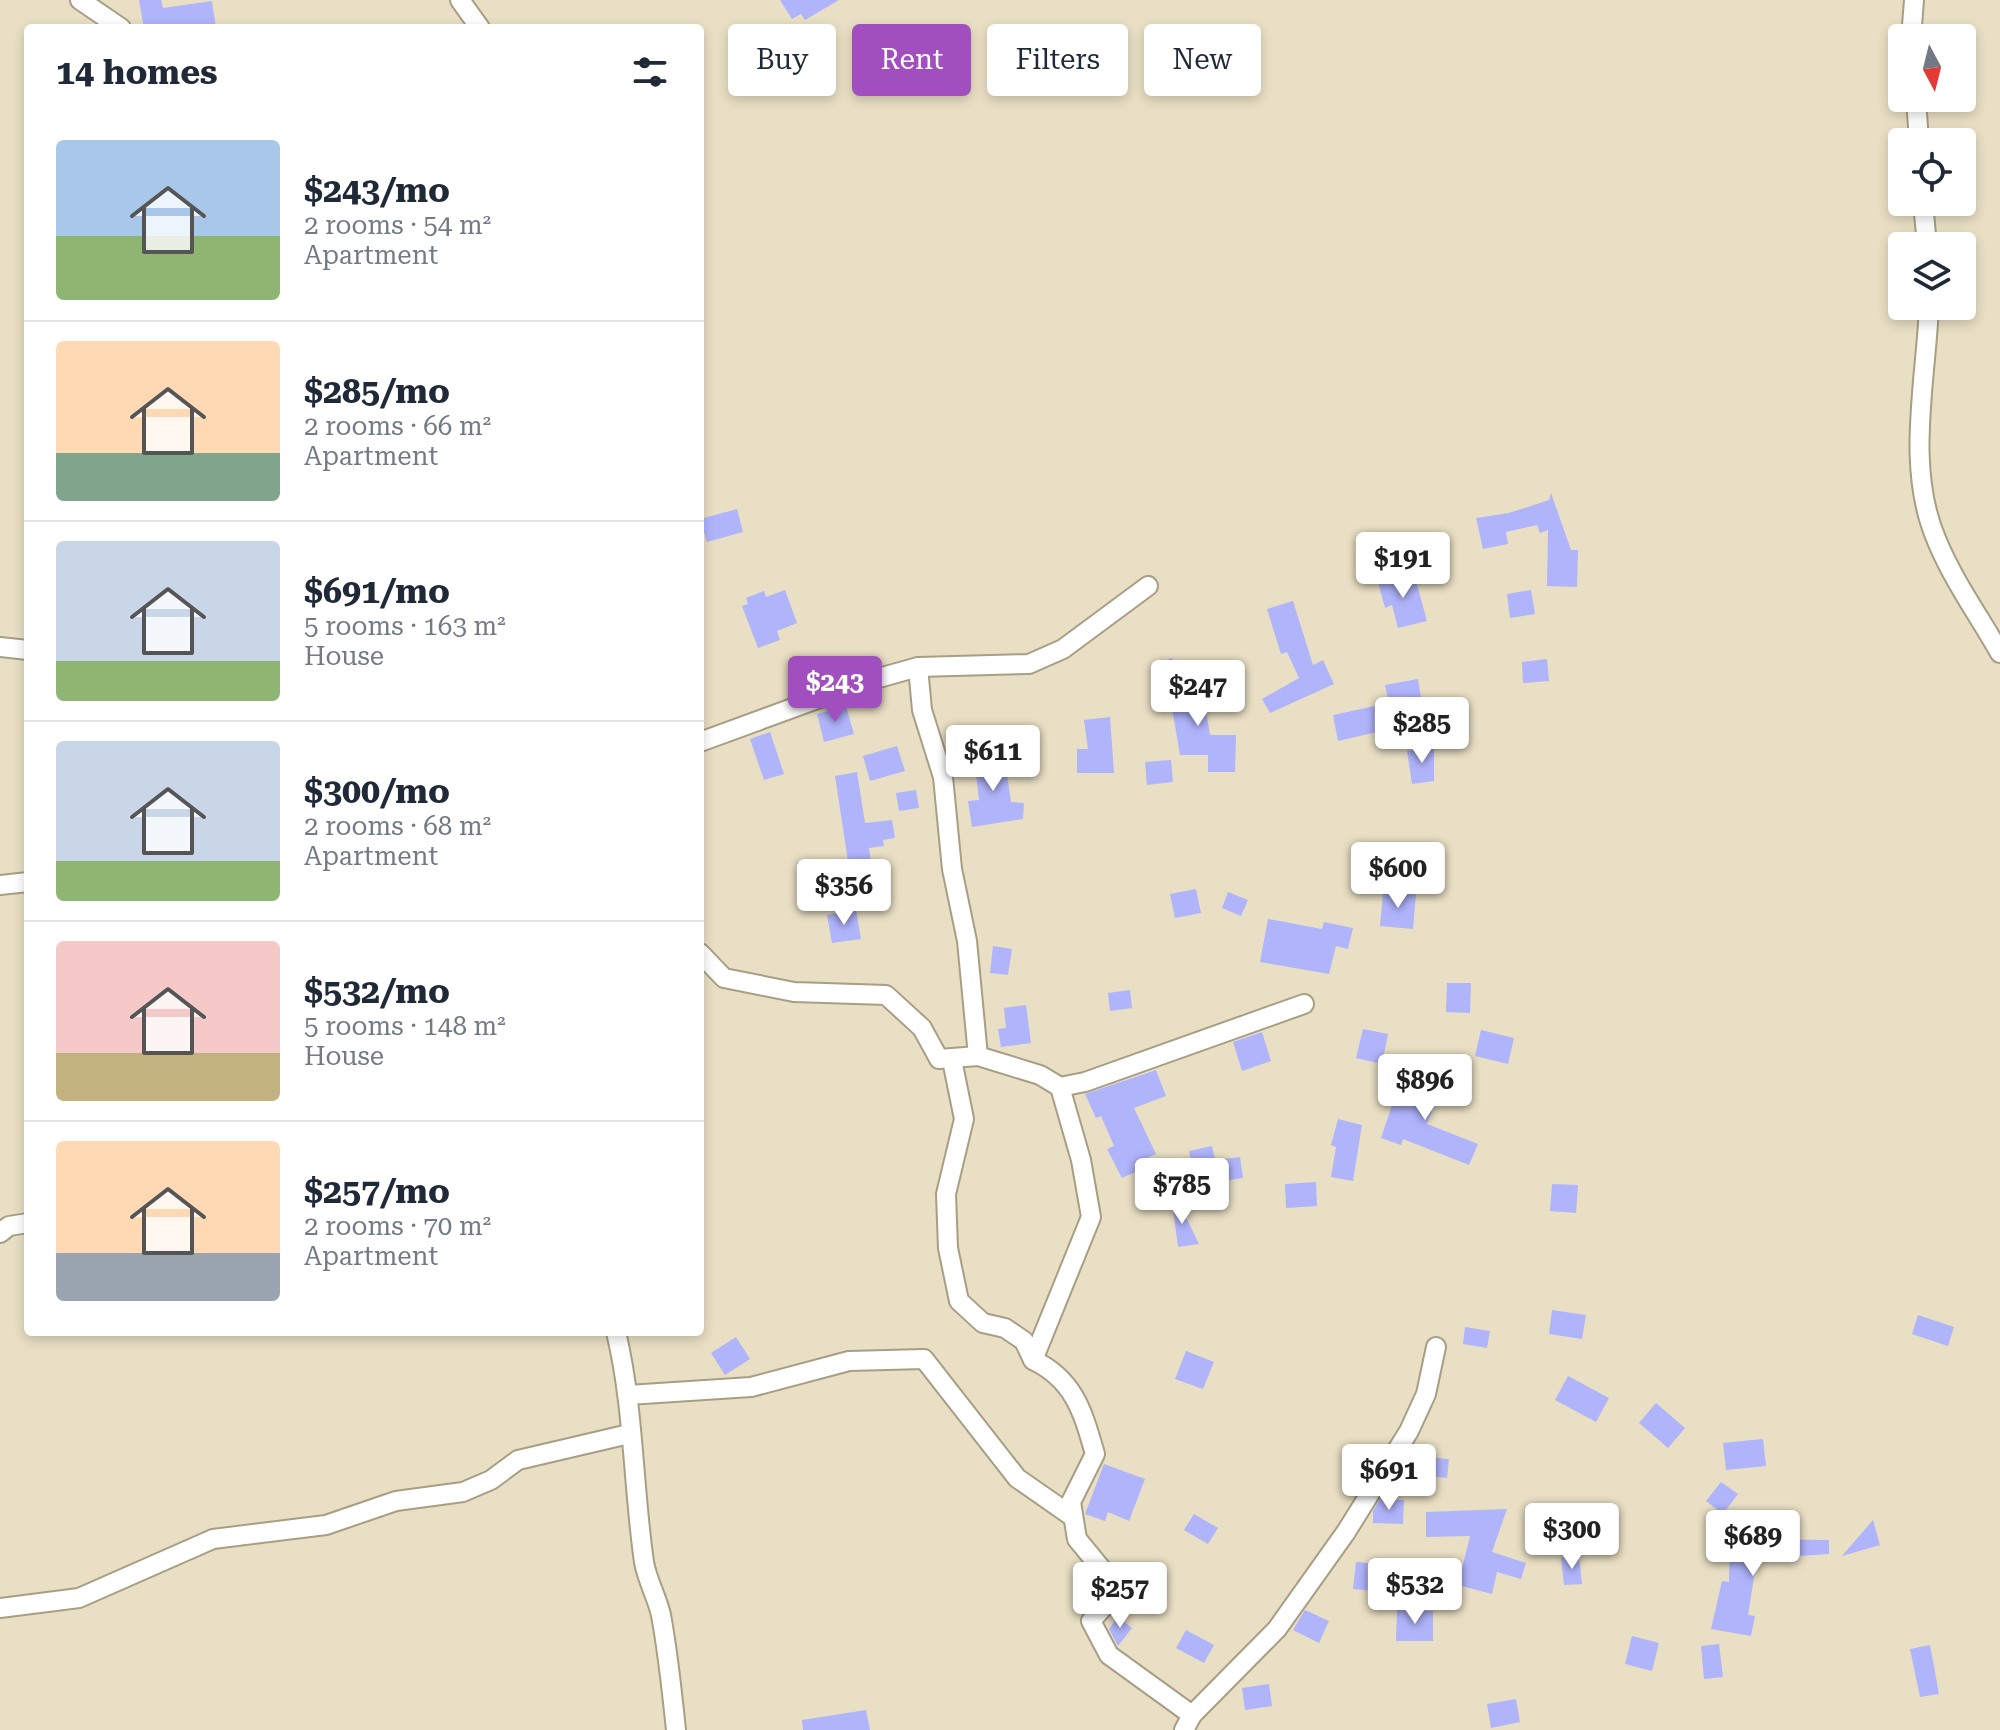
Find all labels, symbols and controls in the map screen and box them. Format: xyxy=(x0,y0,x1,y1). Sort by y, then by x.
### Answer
chip: Buy xyxy=(728,24,836,96)
chip: Rent xyxy=(852,24,971,96)
chip: Filters xyxy=(987,24,1128,96)
chip: New xyxy=(1144,24,1261,96)
north arrow xyxy=(1888,24,1976,112)
map controls xyxy=(1888,24,1976,320)
icon: filters xyxy=(628,50,672,94)
text: 14 homes xyxy=(56,52,218,92)
button: locate xyxy=(1888,128,1976,216)
text: $243/mo xyxy=(304,170,450,210)
icon: home xyxy=(120,172,216,268)
text: 2 rooms · 54 m² xyxy=(304,210,491,240)
button: layers xyxy=(1888,232,1976,320)
text: Apartment xyxy=(304,240,438,270)
text: $285/mo xyxy=(304,371,450,411)
icon: home xyxy=(120,373,216,469)
text: 2 rooms · 66 m² xyxy=(304,411,491,441)
text: Apartment xyxy=(304,441,438,471)
pin: $191 xyxy=(1356,532,1450,600)
text: $191 xyxy=(1374,543,1432,573)
text: $691/mo xyxy=(304,571,450,611)
icon: home xyxy=(120,573,216,669)
text: 5 rooms · 163 m² xyxy=(304,611,506,641)
text: House xyxy=(304,641,384,671)
pin: $243 xyxy=(788,656,882,724)
pin: $247 xyxy=(1151,660,1245,728)
text: $243 xyxy=(806,667,864,697)
text: $247 xyxy=(1169,671,1227,701)
pin: $285 xyxy=(1375,697,1469,765)
text: $285 xyxy=(1393,708,1451,738)
pin: $611 xyxy=(946,725,1040,793)
text: $611 xyxy=(964,736,1022,766)
text: $300/mo xyxy=(304,771,450,811)
icon: home xyxy=(120,773,216,869)
text: 2 rooms · 68 m² xyxy=(304,811,491,841)
text: Apartment xyxy=(304,841,438,871)
pin: $600 xyxy=(1351,842,1445,910)
text: $600 xyxy=(1369,853,1427,883)
pin: $356 xyxy=(797,859,891,927)
text: $356 xyxy=(815,870,873,900)
text: $532/mo xyxy=(304,971,450,1011)
icon: home xyxy=(120,973,216,1069)
text: 5 rooms · 148 m² xyxy=(304,1011,506,1041)
text: House xyxy=(304,1041,384,1071)
pin: $896 xyxy=(1378,1054,1472,1122)
text: $896 xyxy=(1396,1065,1454,1095)
pin: $785 xyxy=(1135,1158,1229,1226)
text: $785 xyxy=(1153,1169,1211,1199)
text: $257/mo xyxy=(304,1171,450,1211)
icon: home xyxy=(120,1173,216,1269)
text: 2 rooms · 70 m² xyxy=(304,1211,491,1241)
text: Apartment xyxy=(304,1241,438,1271)
pin: $691 xyxy=(1342,1444,1436,1512)
text: $691 xyxy=(1360,1455,1418,1485)
pin: $300 xyxy=(1525,1503,1619,1571)
pin: $689 xyxy=(1706,1510,1800,1578)
text: $300 xyxy=(1543,1514,1601,1544)
text: $689 xyxy=(1724,1521,1782,1551)
pin: $532 xyxy=(1368,1558,1462,1626)
pin: $257 xyxy=(1073,1562,1167,1630)
text: $532 xyxy=(1386,1569,1444,1599)
text: $257 xyxy=(1091,1573,1149,1603)

